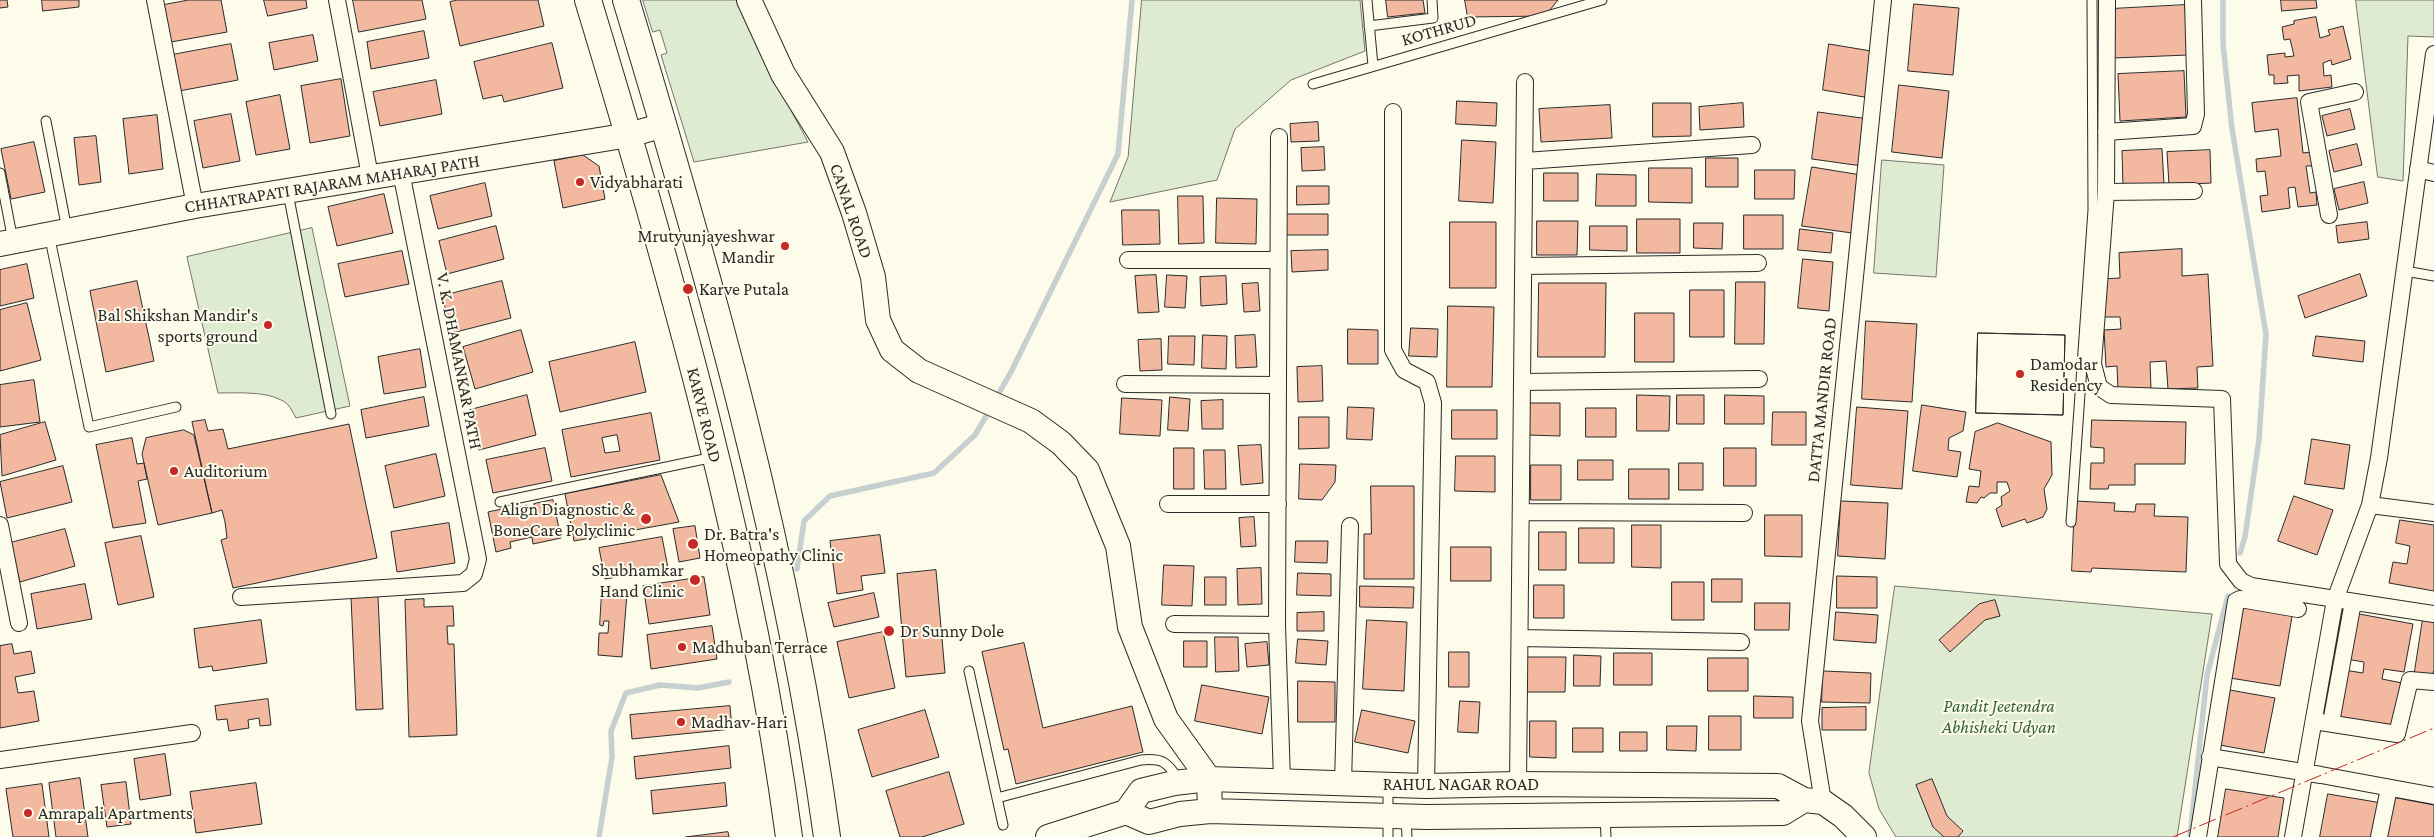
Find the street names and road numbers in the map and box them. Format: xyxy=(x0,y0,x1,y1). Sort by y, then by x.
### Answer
street label: KOTHRUD xyxy=(1399,9,1479,51)
street label: CHHATRAPATI RAJARAM MAHARAJ PATH xyxy=(183,150,481,218)
street label: CANAL ROAD xyxy=(825,161,877,261)
street label: V. K. DHAMANKAR PATH xyxy=(431,271,487,451)
street label: DATTA MANDIR ROAD xyxy=(1803,316,1841,484)
street label: KARVE ROAD xyxy=(682,365,726,465)
street label: RAHUL NAGAR ROAD xyxy=(1383,773,1539,795)

